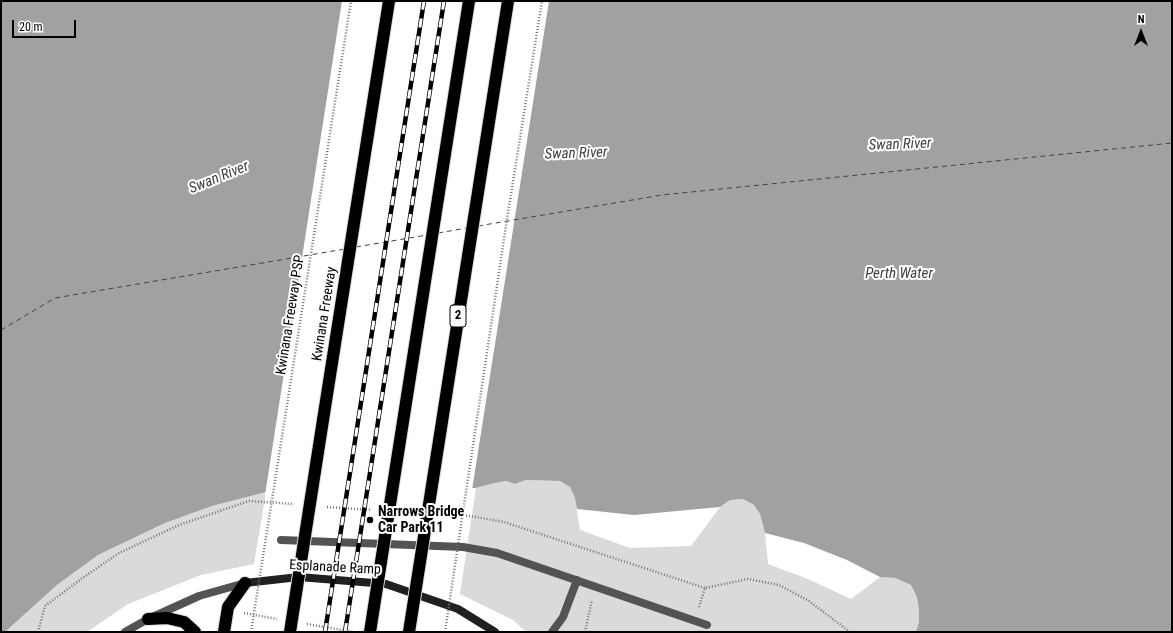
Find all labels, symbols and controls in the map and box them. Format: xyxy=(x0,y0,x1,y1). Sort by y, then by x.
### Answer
scale bar xyxy=(14,12,78,38)
north arrow xyxy=(1121,12,1161,52)
text: N xyxy=(1138,13,1144,26)
text: 20 m xyxy=(19,20,43,34)
water label: Swan River xyxy=(868,135,932,155)
water label: Swan River xyxy=(544,144,608,164)
water label: Swan River xyxy=(186,158,252,198)
street label: Kwinana Freeway PSP xyxy=(273,254,309,376)
water label: Perth Water xyxy=(865,265,933,283)
street label: Kwinana Freeway xyxy=(309,266,341,362)
road number: 2 xyxy=(450,305,466,327)
place label: Narrows Bridge Car Park 11 xyxy=(378,504,464,536)
marker: Narrows Bridge Car Park 11 xyxy=(365,515,375,525)
street label: Esplanade Ramp xyxy=(289,557,381,579)

